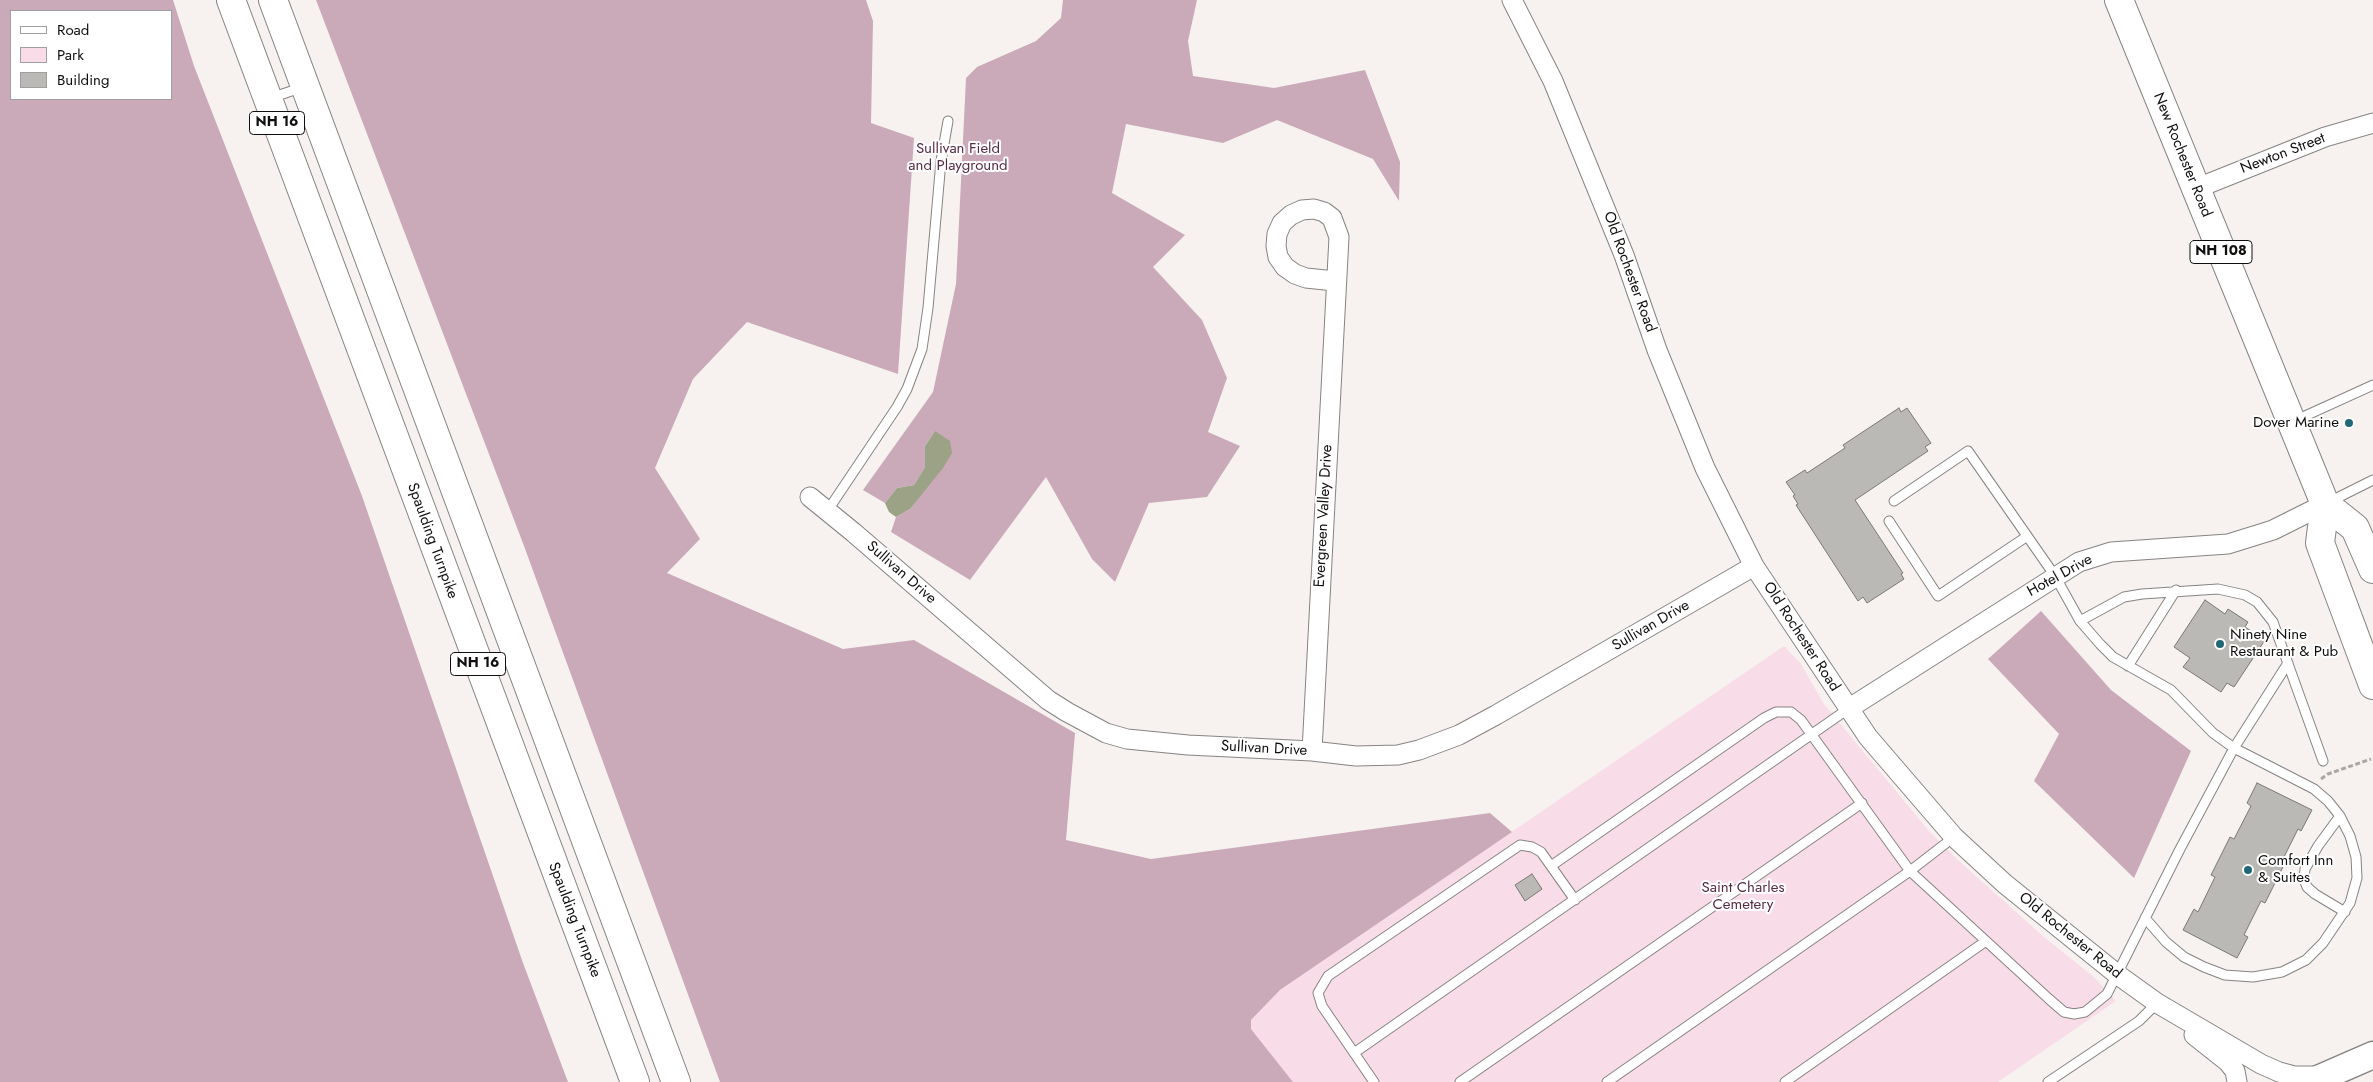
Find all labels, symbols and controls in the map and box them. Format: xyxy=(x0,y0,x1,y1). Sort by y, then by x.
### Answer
legend xyxy=(10,10,172,100)
text: Road xyxy=(57,19,89,41)
text: Park xyxy=(57,44,84,66)
text: Building xyxy=(57,69,109,91)
street label: New Rochester Road xyxy=(2149,90,2215,220)
road number: NH 16 xyxy=(250,112,304,134)
street label: Newton Street xyxy=(2238,130,2328,178)
park label: Sullivan Field and Playground xyxy=(908,140,1008,175)
street label: Old Rochester Road xyxy=(1599,209,1659,335)
road number: NH 108 xyxy=(2190,240,2252,264)
place label: Dover Marine xyxy=(2253,414,2339,432)
marker: Dover Marine xyxy=(2343,417,2355,429)
street label: Evergreen Valley Drive xyxy=(1311,444,1337,588)
street label: Spaulding Turnpike xyxy=(403,481,461,601)
street label: Sullivan Drive xyxy=(862,538,940,608)
street label: Hotel Drive xyxy=(2024,551,2096,601)
street label: Old Rochester Road xyxy=(1759,579,1843,695)
street label: Sullivan Drive xyxy=(1609,597,1693,655)
place label: Ninety Nine Restaurant & Pub xyxy=(2230,626,2338,661)
marker: Ninety Nine Restaurant & Pub xyxy=(2214,638,2226,650)
road number: NH 16 xyxy=(450,652,506,676)
street label: Sullivan Drive xyxy=(1220,738,1308,760)
place label: Comfort Inn & Suites xyxy=(2258,852,2333,887)
street label: Spaulding Turnpike xyxy=(544,860,604,980)
marker: Comfort Inn & Suites xyxy=(2242,864,2254,876)
park label: Saint Charles Cemetery xyxy=(1701,879,1785,914)
street label: Old Rochester Road xyxy=(2015,889,2125,983)

